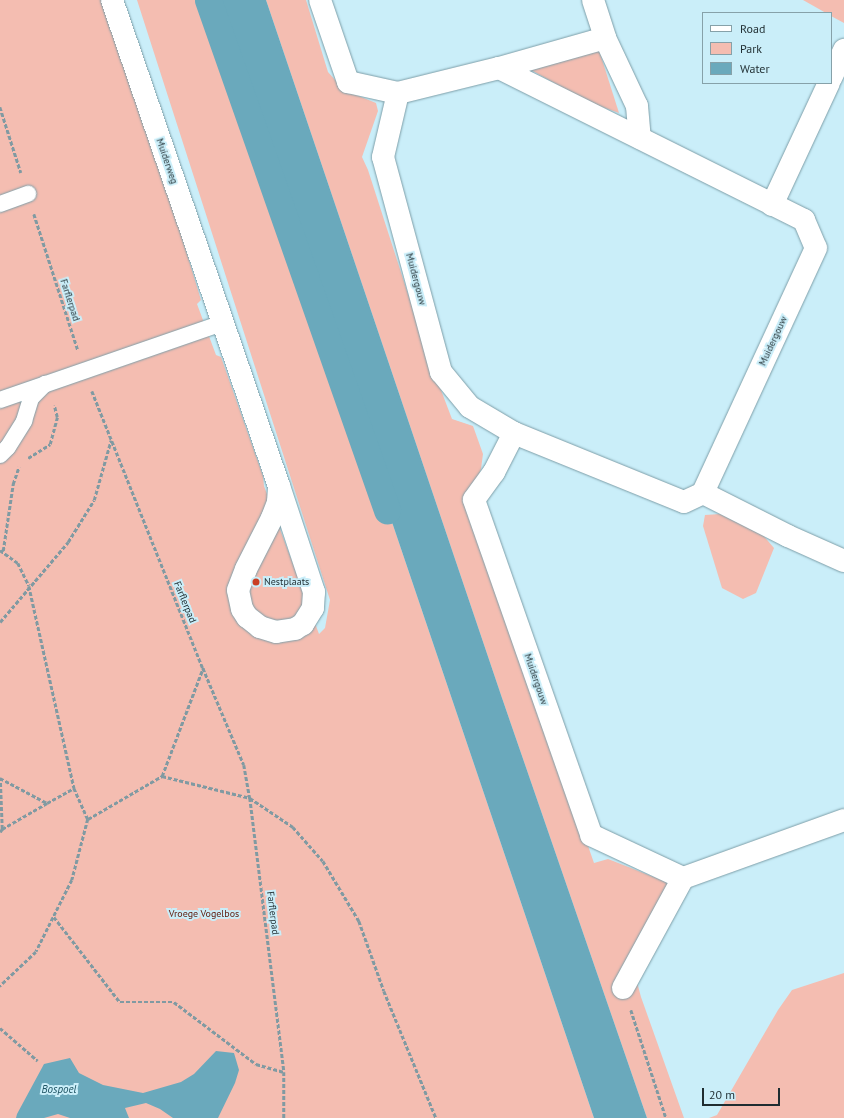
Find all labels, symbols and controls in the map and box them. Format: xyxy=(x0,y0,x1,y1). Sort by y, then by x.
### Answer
legend xyxy=(702,12,832,84)
text: Road xyxy=(740,21,765,36)
text: Park xyxy=(740,41,762,56)
text: Water xyxy=(740,61,770,76)
street label: Muiderweg xyxy=(154,137,180,185)
street label: Muidergouw xyxy=(403,252,429,306)
street label: Farflerpad xyxy=(58,277,82,323)
street label: Muidergouw xyxy=(756,314,790,368)
place label: Nestplaats xyxy=(264,576,309,588)
marker: Nestplaats xyxy=(251,577,261,587)
street label: Farflerpad xyxy=(171,580,199,624)
street label: Muidergouw xyxy=(522,652,550,706)
street label: Farflerpad xyxy=(264,891,282,935)
park label: Vroege Vogelbos xyxy=(169,908,239,920)
scale bar xyxy=(704,1080,782,1106)
water label: Bospoel xyxy=(41,1082,77,1096)
text: 20 m xyxy=(709,1087,735,1102)

